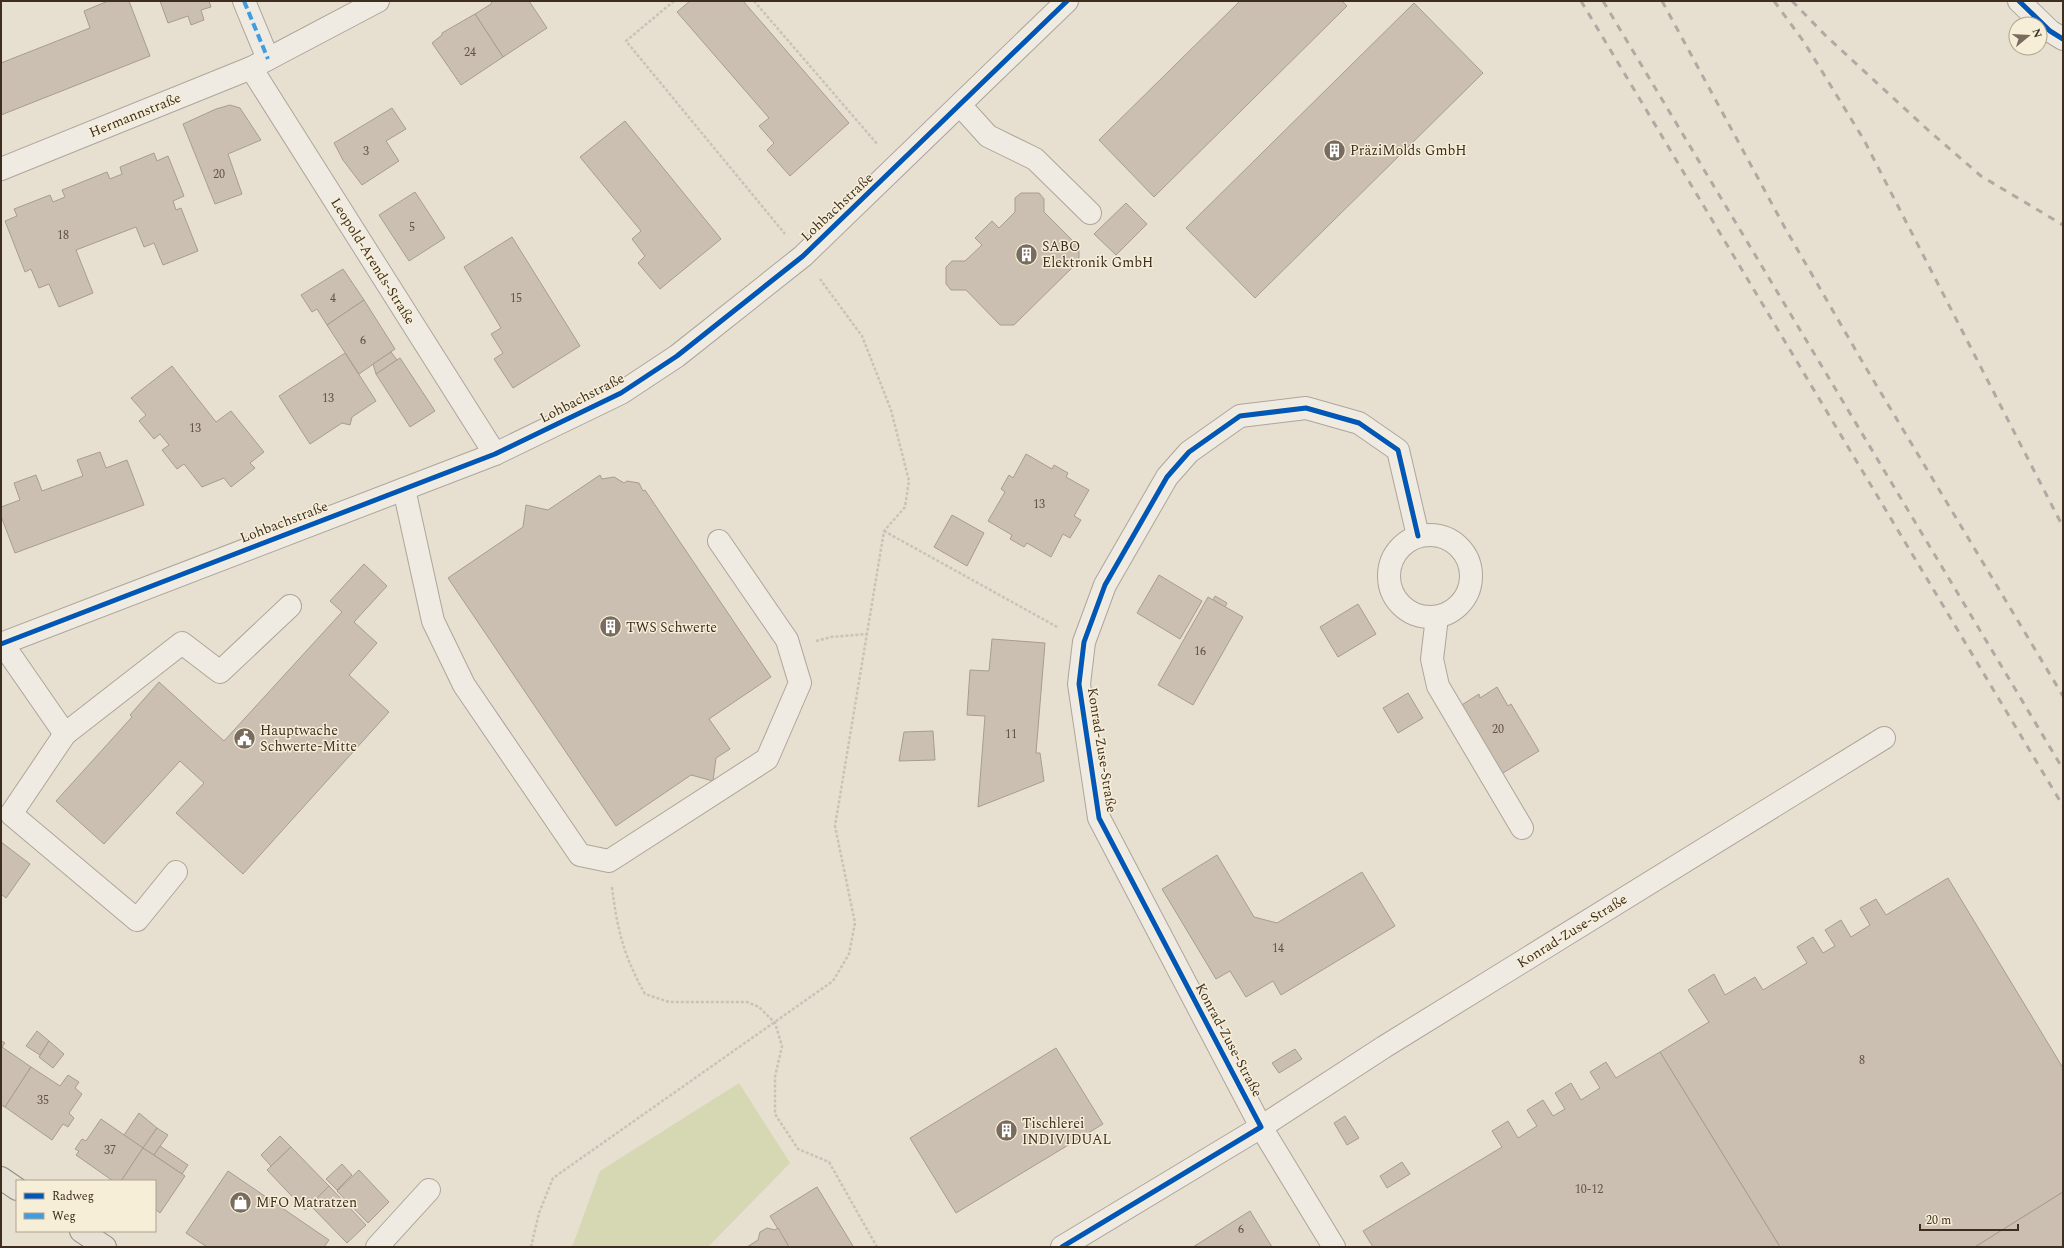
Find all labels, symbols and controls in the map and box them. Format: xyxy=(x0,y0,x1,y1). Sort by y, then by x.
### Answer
north arrow xyxy=(2008,16,2048,56)
text: N xyxy=(2028,26,2047,40)
house number: 24 xyxy=(464,43,476,62)
street label: Hermannstraße xyxy=(86,87,184,143)
building icon: PräziMolds GmbH xyxy=(1322,137,1348,163)
place label: PräziMolds GmbH xyxy=(1350,140,1467,161)
house number: 3 xyxy=(363,142,369,161)
house number: 20 xyxy=(213,165,225,184)
street label: Lohbachstraße xyxy=(796,168,878,246)
street label: Leopold-Arends-Straße xyxy=(325,194,421,329)
house number: 5 xyxy=(409,218,415,237)
house number: 18 xyxy=(57,226,69,245)
place label: SABO Elektronik GmbH xyxy=(1042,236,1153,273)
building icon: SABO Elektronik GmbH xyxy=(1013,241,1039,267)
house number: 4 xyxy=(330,289,336,308)
house number: 15 xyxy=(510,289,522,308)
house number: 6 xyxy=(360,331,366,350)
street label: Lohbachstraße xyxy=(536,367,628,428)
house number: 13 xyxy=(322,389,334,408)
house number: 13 xyxy=(189,419,201,438)
street label: Lohbachstraße xyxy=(237,495,331,548)
house number: 13 xyxy=(1033,495,1045,514)
building icon: TWS Schwerte xyxy=(597,614,623,640)
place label: TWS Schwerte xyxy=(626,617,717,638)
house number: 16 xyxy=(1194,642,1206,661)
street label: Konrad-Zuse-Straße xyxy=(1082,686,1122,814)
place label: Hauptwache Schwerte-Mitte xyxy=(260,720,357,757)
house number: 20 xyxy=(1492,720,1504,739)
public building icon: Hauptwache Schwerte-Mitte xyxy=(231,725,257,751)
house number: 11 xyxy=(1005,725,1017,744)
street label: Konrad-Zuse-Straße xyxy=(1513,888,1631,973)
house number: 14 xyxy=(1272,939,1284,958)
street label: Konrad-Zuse-Straße xyxy=(1190,979,1268,1101)
house number: 8 xyxy=(1859,1051,1865,1070)
house number: 35 xyxy=(37,1091,49,1110)
place label: Tischlerei INDIVIDUAL xyxy=(1022,1113,1111,1150)
building icon: Tischlerei INDIVIDUAL xyxy=(993,1118,1019,1144)
house number: 37 xyxy=(104,1141,116,1160)
legend xyxy=(16,1180,156,1232)
house number: 10-12 xyxy=(1575,1180,1603,1199)
text: Radweg xyxy=(52,1187,94,1206)
shop icon: MFO Matratzen xyxy=(227,1189,253,1215)
place label: MFO Matratzen xyxy=(256,1192,357,1213)
scale bar xyxy=(1920,1206,2018,1232)
text: Weg xyxy=(52,1207,76,1226)
text: 20 m xyxy=(1926,1211,1951,1230)
house number: 6 xyxy=(1238,1220,1244,1239)

